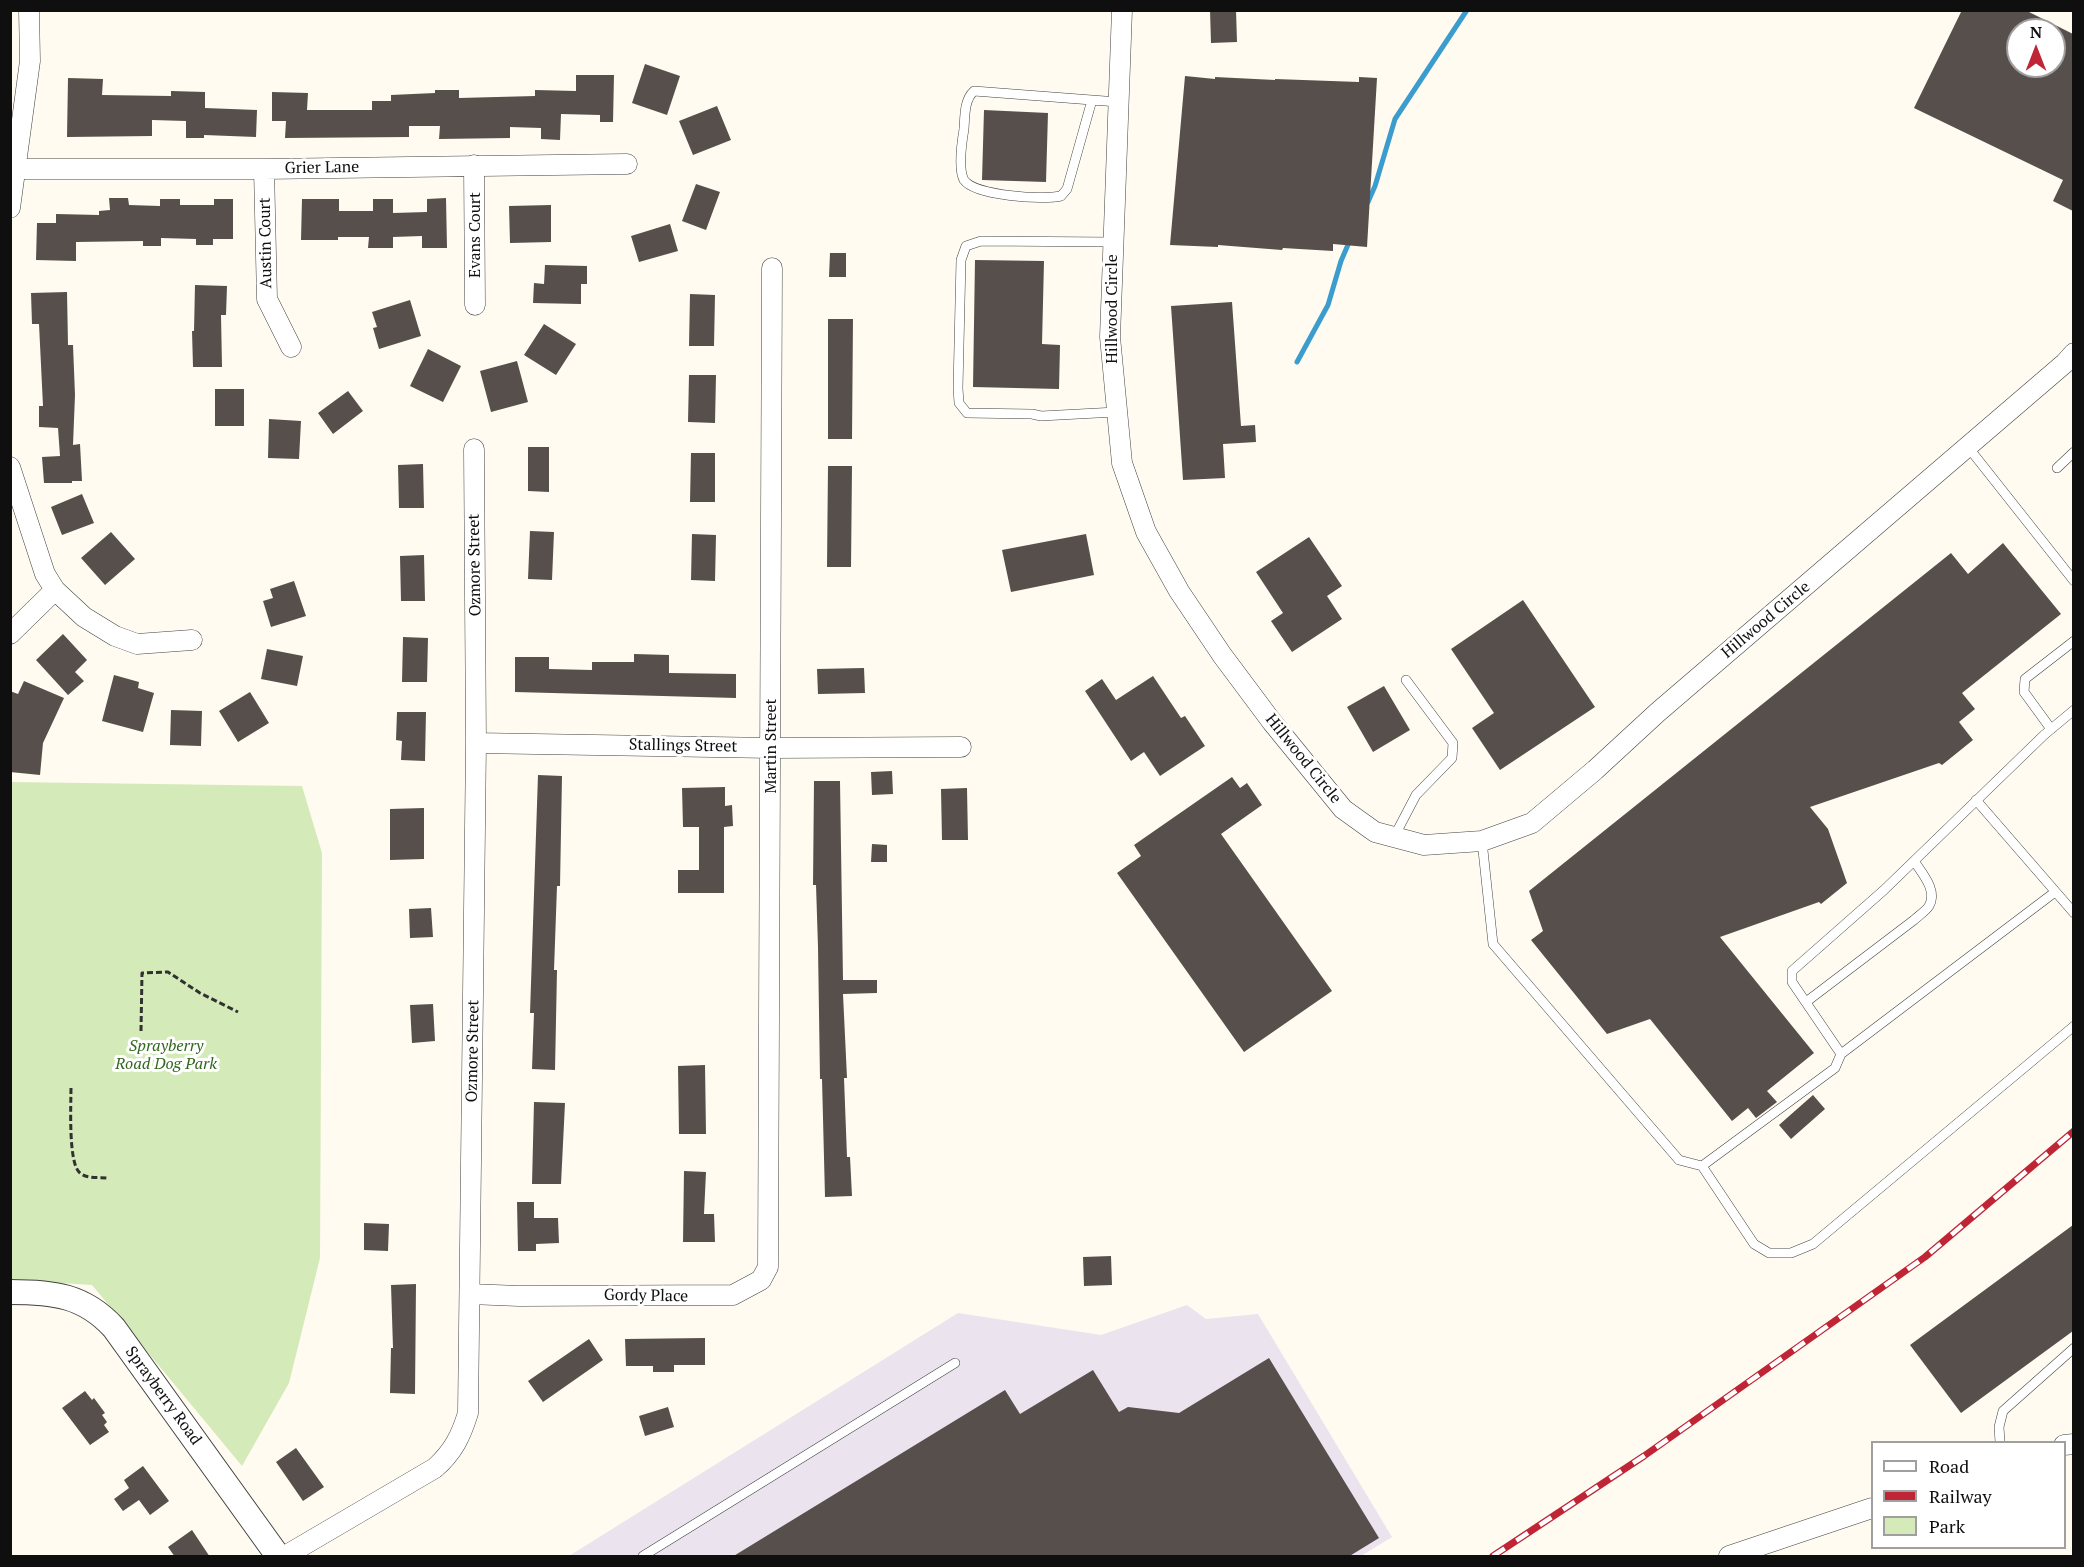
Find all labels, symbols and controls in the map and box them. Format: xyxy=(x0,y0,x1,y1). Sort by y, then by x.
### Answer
north arrow xyxy=(2006,18,2066,78)
text: N xyxy=(2030,21,2042,43)
street label: Grier Lane xyxy=(285,158,359,178)
street label: Evans Court xyxy=(465,192,485,278)
street label: Austin Court xyxy=(256,197,276,289)
street label: Hillwood Circle xyxy=(1102,254,1122,364)
street label: Ozmore Street xyxy=(465,513,485,617)
street label: Hillwood Circle xyxy=(1718,577,1814,663)
street label: Martin Street xyxy=(761,699,781,793)
street label: Hillwood Circle xyxy=(1261,710,1345,808)
street label: Stallings Street xyxy=(629,735,737,757)
street label: Ozmore Street xyxy=(463,999,483,1103)
park label: Sprayberry Road Dog Park xyxy=(115,1036,217,1074)
street label: Gordy Place xyxy=(604,1286,688,1306)
street label: Sprayberry Road xyxy=(121,1343,205,1449)
legend xyxy=(1871,1441,2066,1549)
text: Road xyxy=(1929,1454,1969,1478)
text: Railway xyxy=(1929,1484,1992,1508)
text: Park xyxy=(1929,1514,1965,1538)

